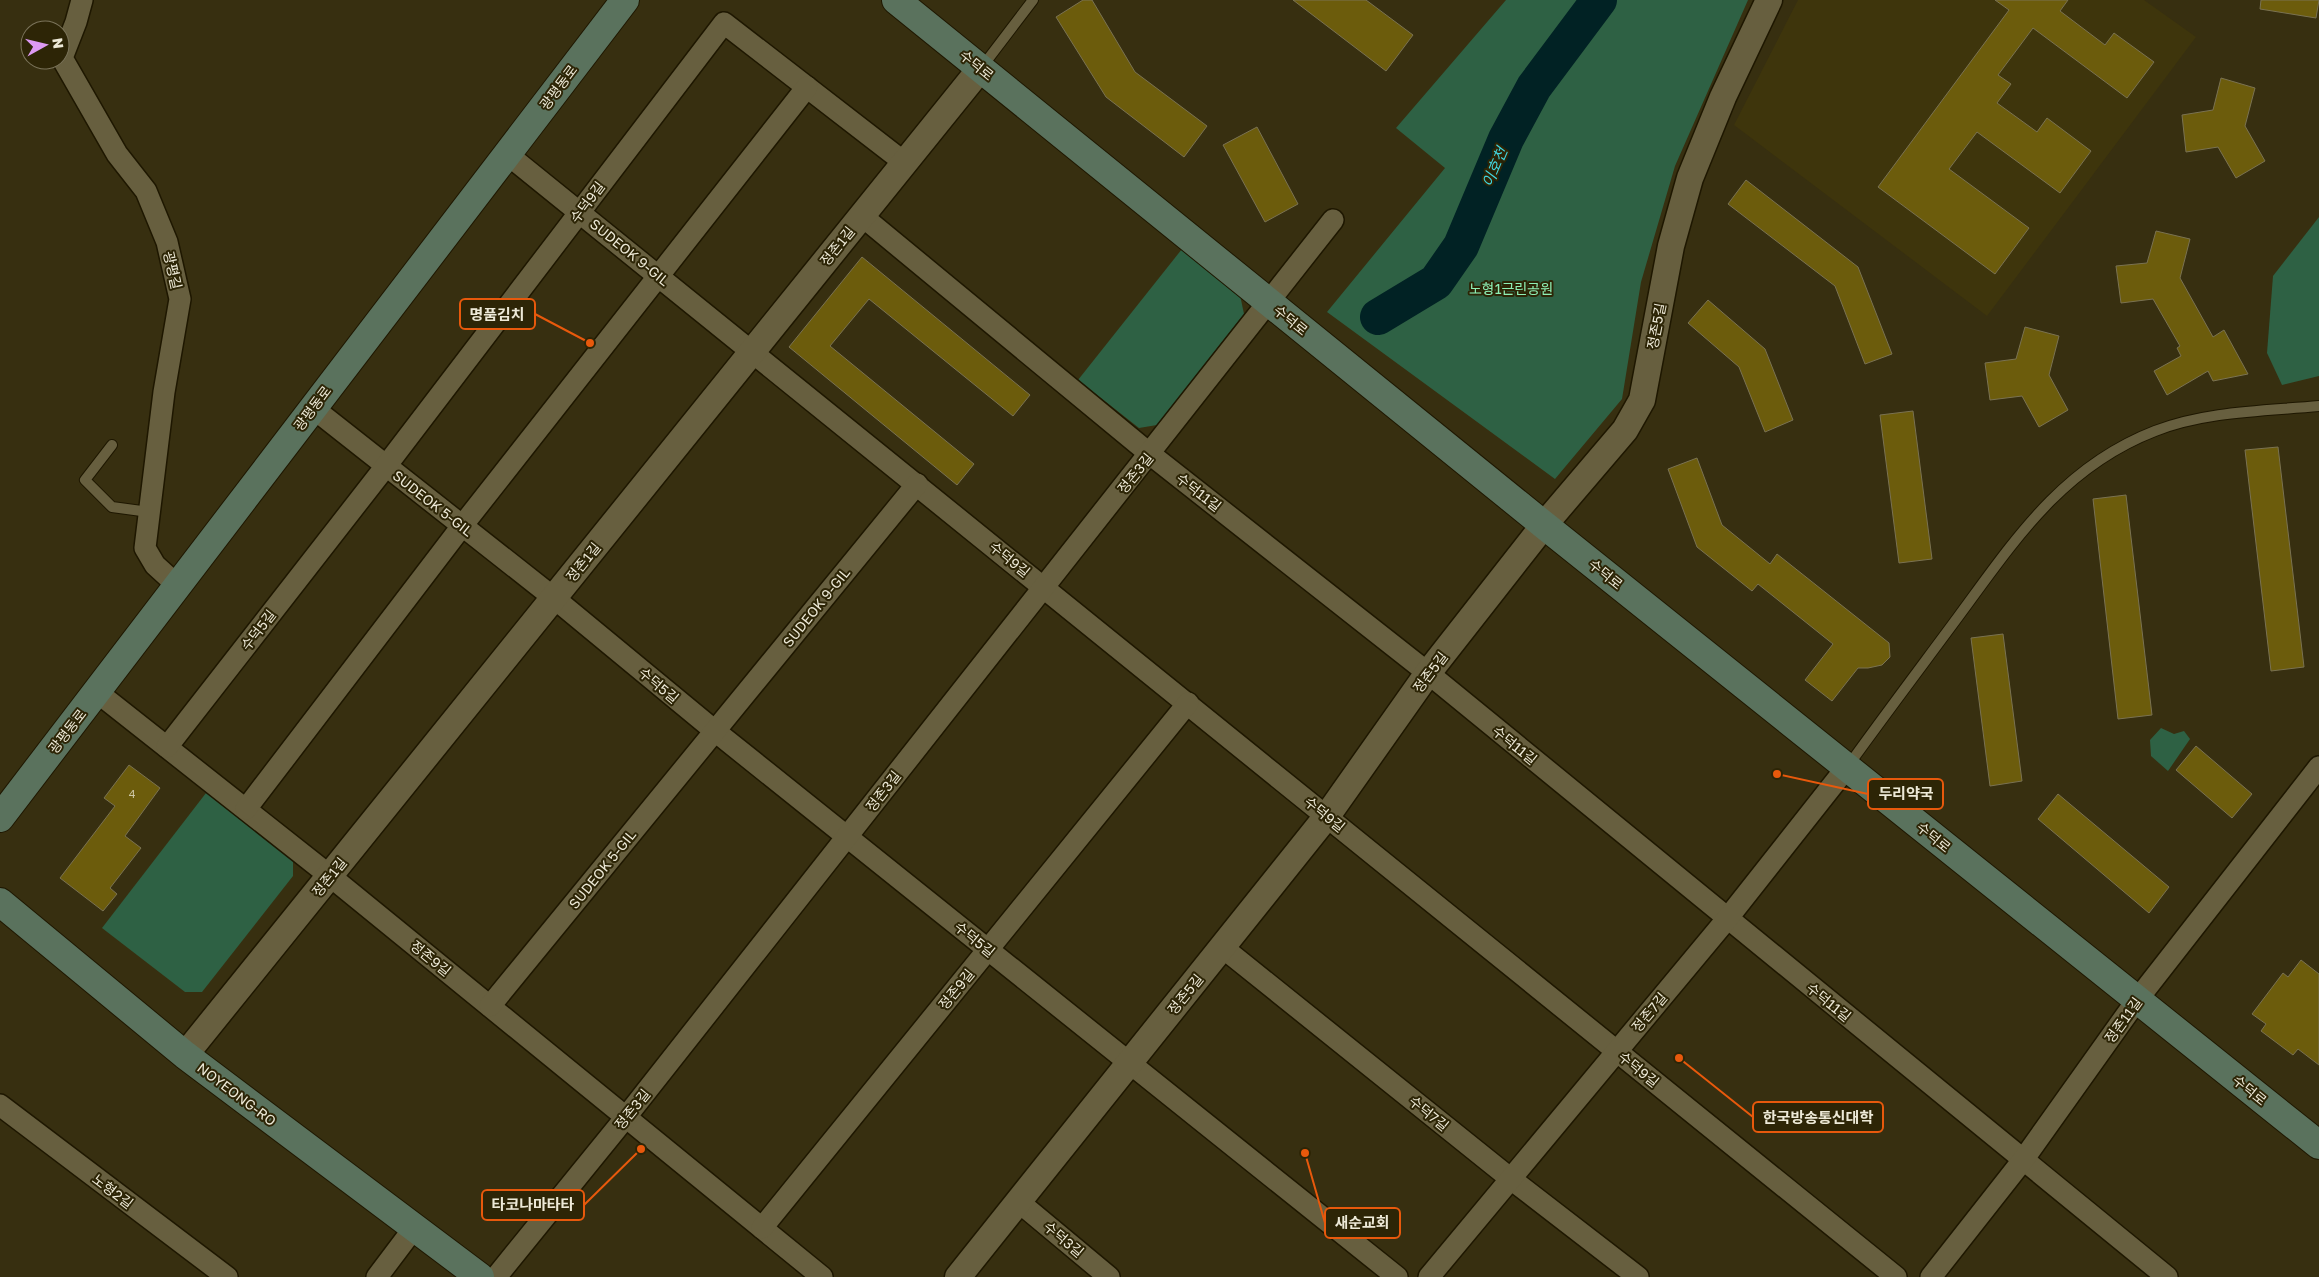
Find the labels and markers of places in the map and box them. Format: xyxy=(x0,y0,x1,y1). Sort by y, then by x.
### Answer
callout: 명품김치 xyxy=(460,299,535,329)
callout: 두리약국 xyxy=(1868,779,1943,809)
callout: 한국방송통신대학 xyxy=(1753,1102,1883,1132)
callout: 타코나마타타 xyxy=(482,1190,584,1220)
callout: 새순교회 xyxy=(1325,1208,1400,1238)

